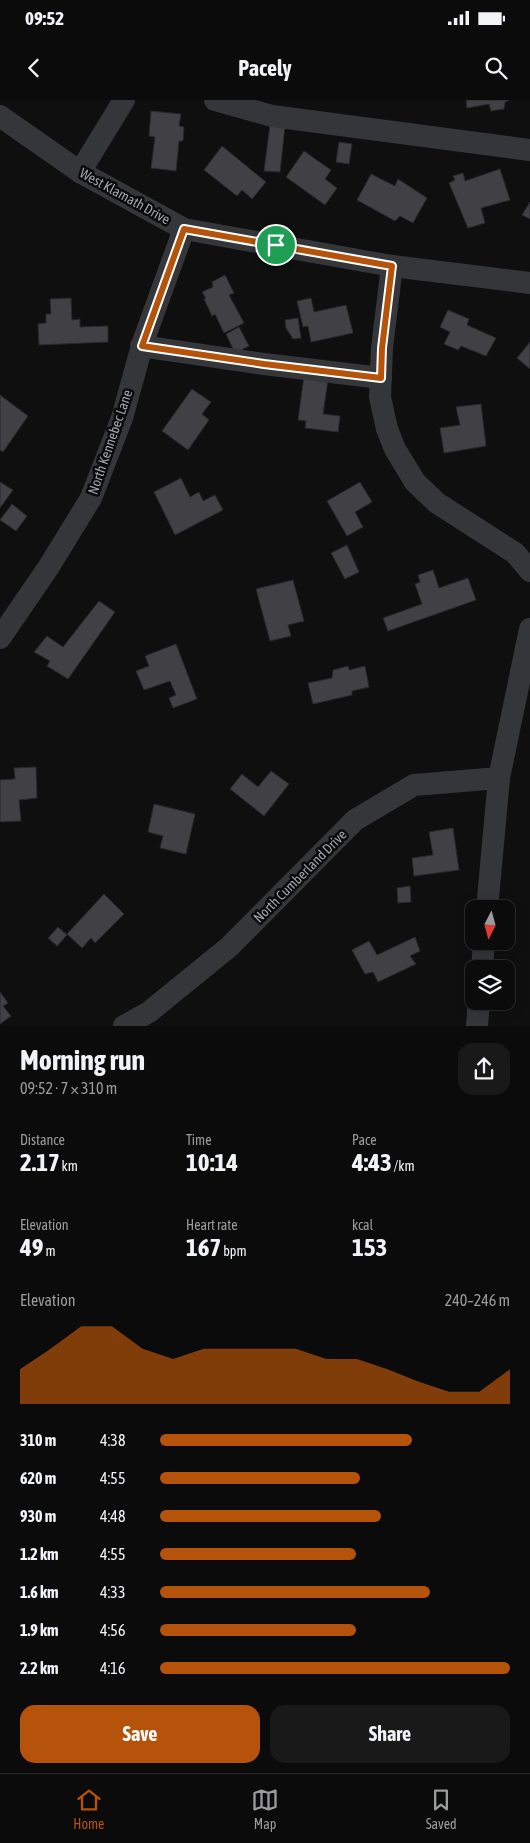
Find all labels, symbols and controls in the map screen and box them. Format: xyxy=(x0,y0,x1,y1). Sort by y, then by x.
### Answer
text: 09:52 xyxy=(25,7,64,29)
icon: back xyxy=(20,54,48,82)
icon: search xyxy=(482,54,510,82)
text: Pacely xyxy=(238,55,292,81)
street label: West Klamath Drive xyxy=(77,165,173,227)
pin xyxy=(255,224,297,266)
icon: arrive xyxy=(262,231,290,259)
street label: North Kennebec Lane xyxy=(85,388,135,496)
street label: North Cumberland Drive xyxy=(250,826,350,926)
north arrow xyxy=(465,900,515,950)
map controls xyxy=(465,900,515,1010)
button: layers xyxy=(465,960,515,1010)
button: share xyxy=(458,1043,510,1095)
text: Morning run xyxy=(20,1044,145,1076)
text: 09:52 · 7 × 310 m xyxy=(20,1079,117,1097)
text: Distance xyxy=(20,1132,65,1148)
text: Time xyxy=(186,1132,212,1148)
text: Pace xyxy=(352,1132,377,1148)
text: 2.17 xyxy=(20,1148,60,1176)
text: 10:14 xyxy=(186,1148,238,1176)
text: 4:43 xyxy=(352,1148,392,1176)
text: km xyxy=(60,1158,78,1174)
text: /km xyxy=(392,1158,415,1174)
text: Elevation xyxy=(20,1217,69,1233)
text: Heart rate xyxy=(186,1217,238,1233)
text: kcal xyxy=(352,1217,373,1233)
text: 49 xyxy=(20,1233,44,1261)
text: 167 xyxy=(186,1233,221,1261)
text: 153 xyxy=(352,1233,387,1261)
text: m xyxy=(44,1243,56,1259)
text: bpm xyxy=(221,1243,247,1259)
text: Elevation xyxy=(20,1291,75,1309)
text: 240–246 m xyxy=(445,1291,510,1309)
text: 310 m xyxy=(20,1431,56,1449)
text: 4:38 xyxy=(100,1431,125,1449)
text: 620 m xyxy=(20,1469,56,1487)
text: 4:55 xyxy=(100,1469,125,1487)
text: 930 m xyxy=(20,1507,56,1525)
text: 4:48 xyxy=(100,1507,125,1525)
text: 1.2 km xyxy=(20,1545,59,1563)
text: 4:55 xyxy=(100,1545,125,1563)
text: 1.6 km xyxy=(20,1583,59,1601)
text: 4:33 xyxy=(100,1583,125,1601)
text: 1.9 km xyxy=(20,1621,59,1639)
text: 4:56 xyxy=(100,1621,125,1639)
text: 2.2 km xyxy=(20,1659,59,1677)
text: 4:16 xyxy=(100,1659,125,1677)
button: Save xyxy=(20,1705,260,1763)
button: Share xyxy=(270,1705,510,1763)
tab: Home xyxy=(73,1786,104,1832)
tab: Map xyxy=(251,1786,279,1832)
tab: Saved xyxy=(426,1786,457,1832)

